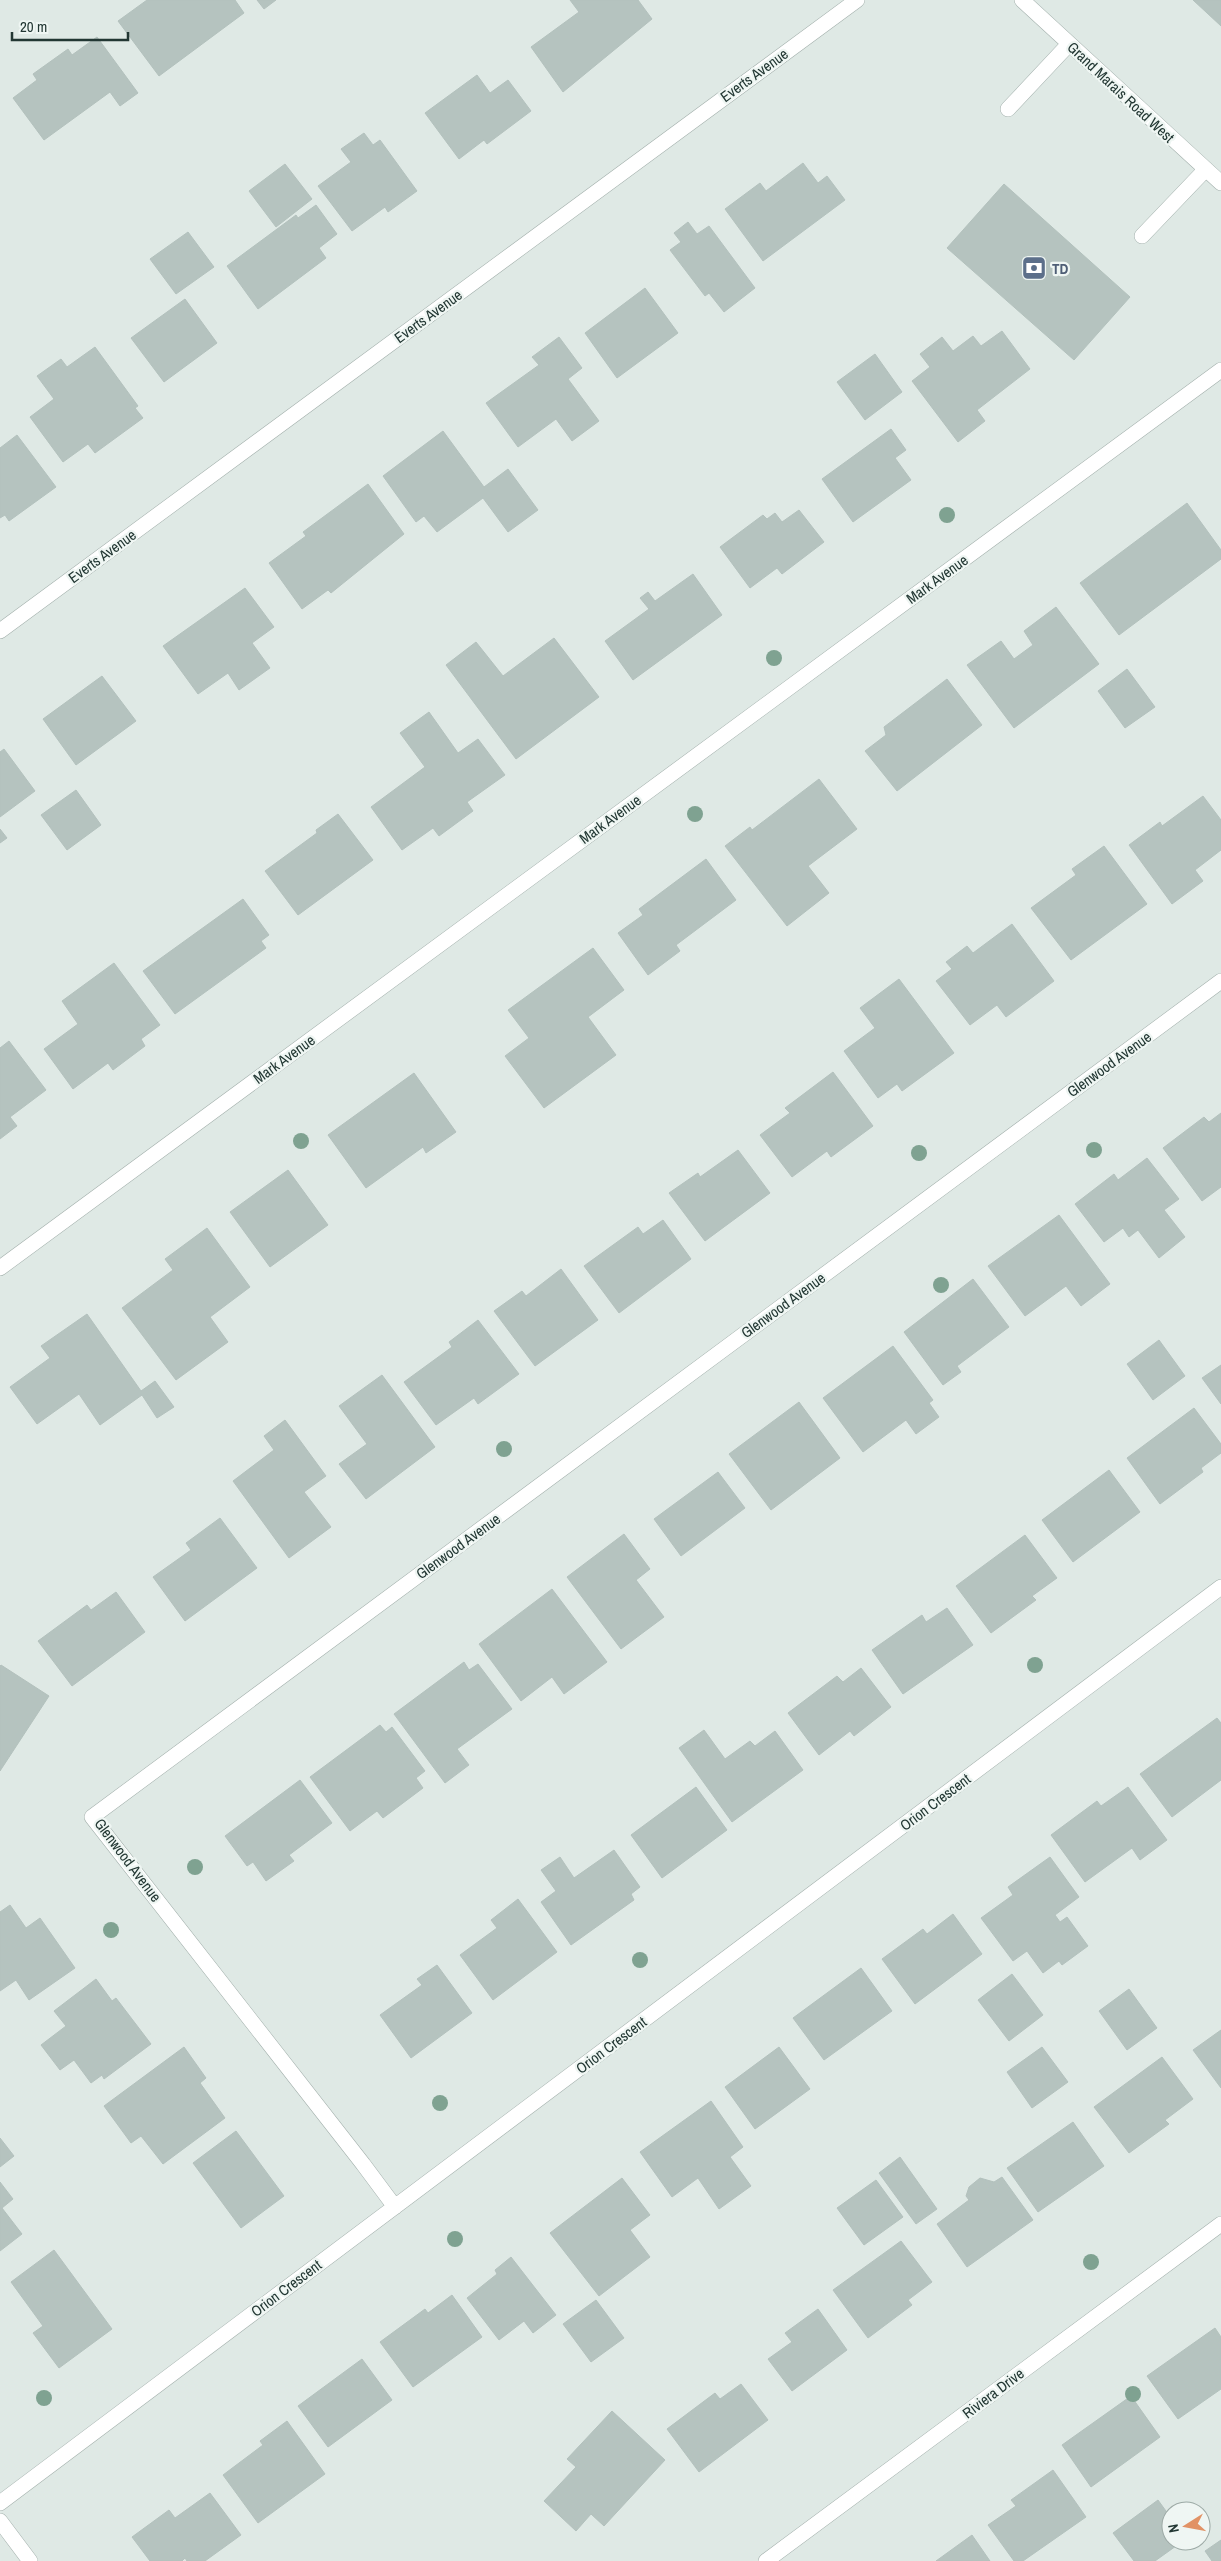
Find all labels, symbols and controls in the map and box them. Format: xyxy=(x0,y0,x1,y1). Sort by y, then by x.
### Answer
scale bar xyxy=(12,10,129,42)
text: 20 m xyxy=(20,16,47,37)
street label: Grand Marais Road West xyxy=(1063,37,1180,148)
street label: Everts Avenue xyxy=(716,43,792,107)
bank icon: TD xyxy=(1021,255,1047,281)
place label: TD xyxy=(1052,258,1069,279)
street label: Everts Avenue xyxy=(390,284,466,348)
street label: Everts Avenue xyxy=(64,524,140,588)
street label: Mark Avenue xyxy=(902,549,972,609)
street label: Mark Avenue xyxy=(575,789,645,849)
street label: Glenwood Avenue xyxy=(1063,1026,1156,1102)
street label: Mark Avenue xyxy=(249,1029,319,1089)
street label: Glenwood Avenue xyxy=(737,1267,830,1343)
street label: Glenwood Avenue xyxy=(412,1508,505,1584)
street label: Orion Crescent xyxy=(895,1768,975,1835)
street label: Glenwood Avenue xyxy=(90,1814,166,1906)
street label: Orion Crescent xyxy=(571,2011,651,2078)
street label: Orion Crescent xyxy=(246,2254,326,2321)
street label: Riviera Drive xyxy=(958,2363,1028,2423)
north arrow xyxy=(1161,2501,1211,2551)
text: N xyxy=(1164,2523,1183,2534)

